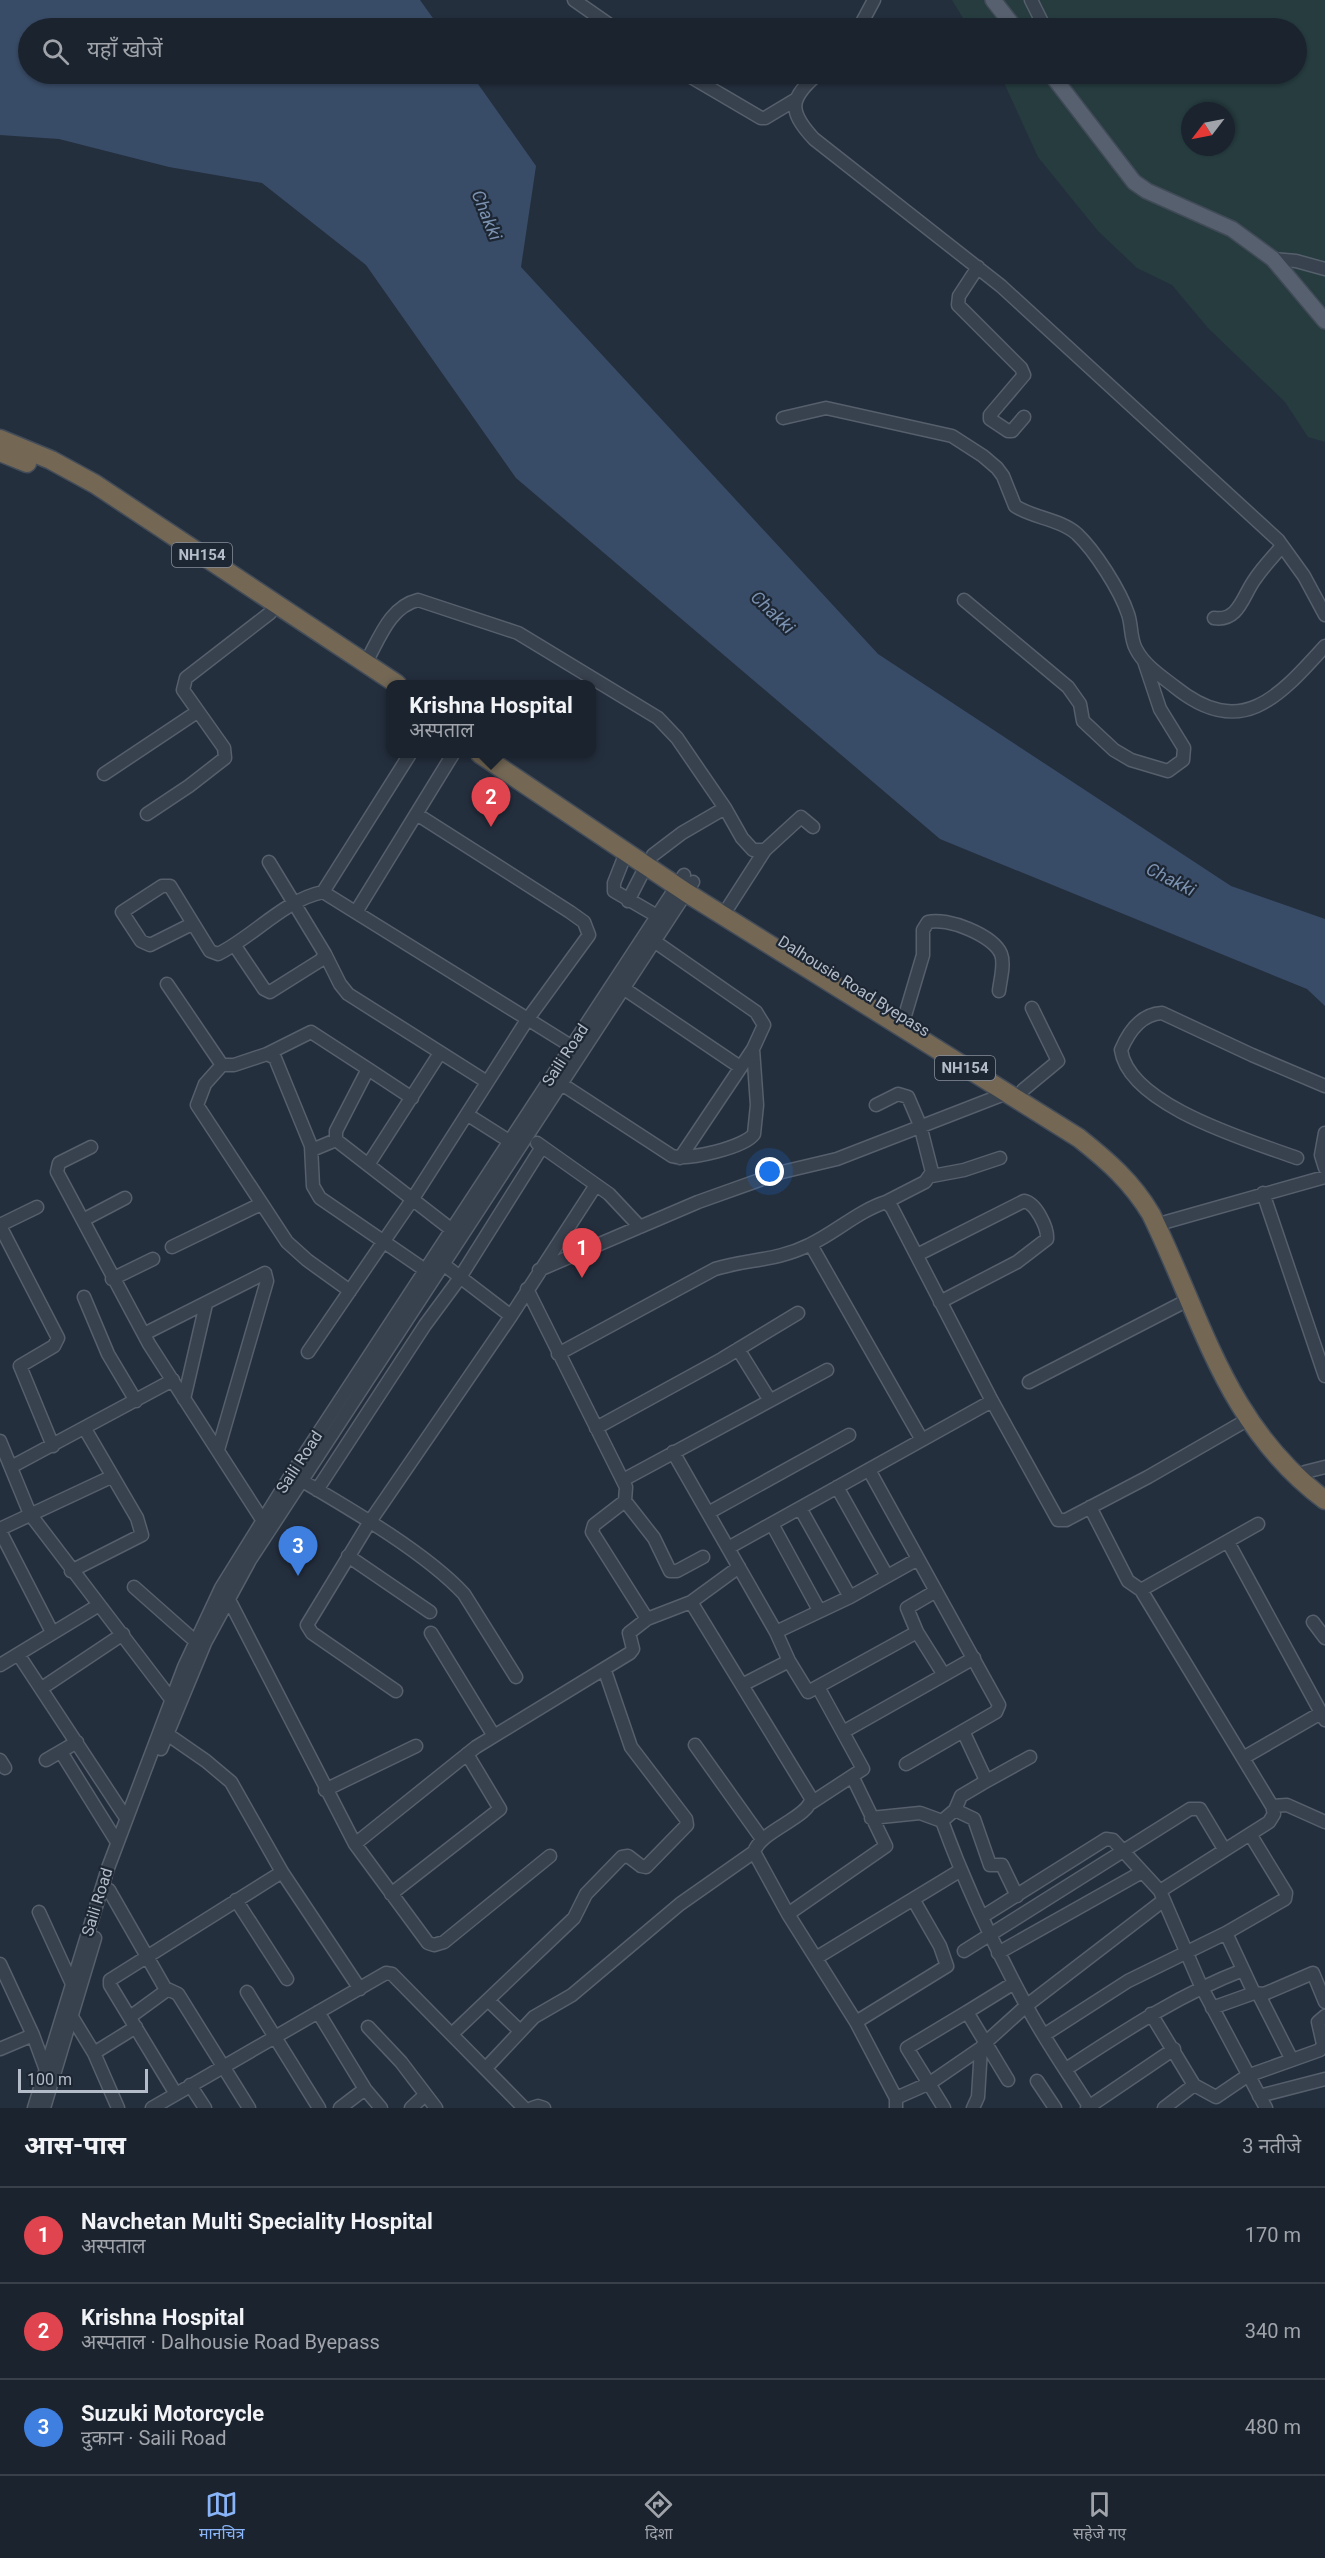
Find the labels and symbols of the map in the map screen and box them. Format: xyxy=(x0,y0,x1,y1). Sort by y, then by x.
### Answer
north arrow xyxy=(1181,102,1235,156)
water label: Chakki xyxy=(467,187,507,244)
road number: NH154 xyxy=(172,543,232,567)
water label: Chakki xyxy=(747,586,800,638)
pin: 2 xyxy=(472,778,510,827)
water label: Chakki xyxy=(1143,858,1200,901)
street label: Dalhousie Road Byepass xyxy=(775,932,933,1040)
street label: Saili Road xyxy=(538,1020,592,1090)
road number: NH154 xyxy=(935,1056,995,1080)
your location xyxy=(755,1157,784,1186)
pin: 1 xyxy=(562,1228,602,1278)
street label: Saili Road xyxy=(272,1427,326,1497)
pin: 3 xyxy=(278,1526,318,1576)
street label: Saili Road xyxy=(78,1865,116,1939)
scale bar xyxy=(18,2066,148,2094)

